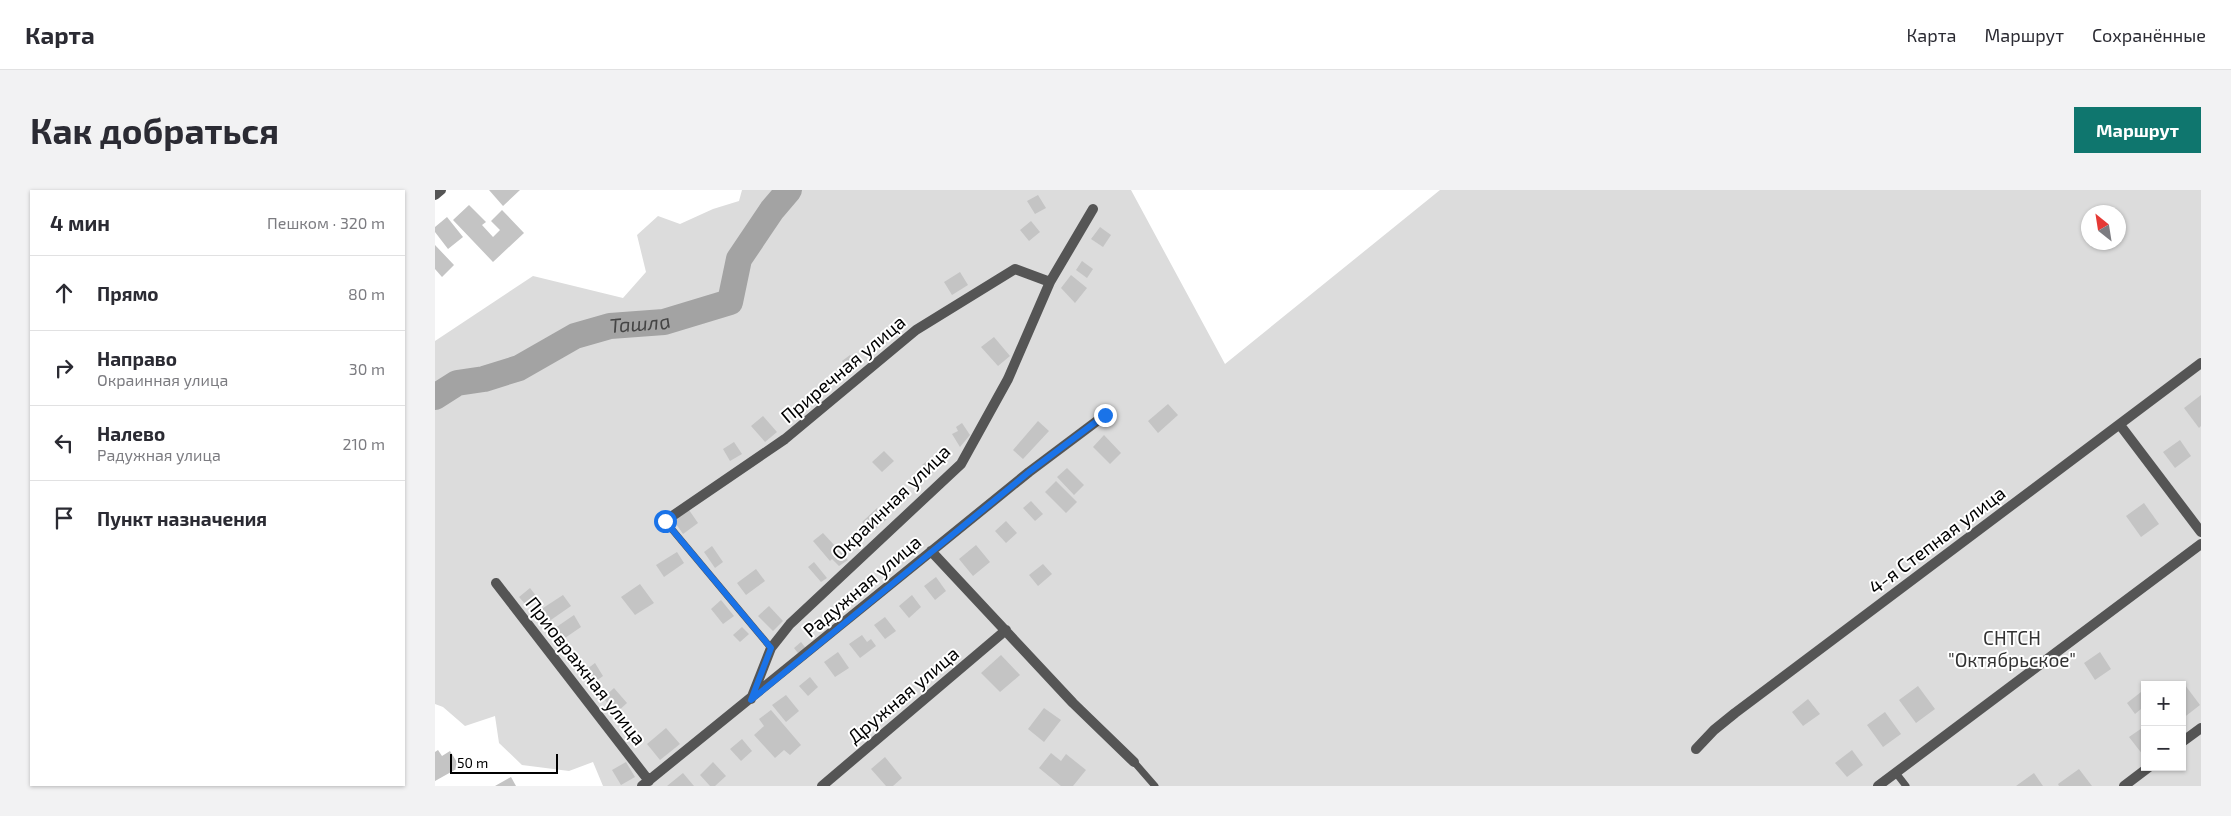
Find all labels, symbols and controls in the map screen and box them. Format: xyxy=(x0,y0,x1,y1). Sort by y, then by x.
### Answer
text: Карта xyxy=(25,20,95,49)
text: Карта xyxy=(1906,24,1956,46)
text: Маршрут xyxy=(1984,24,2064,46)
text: Сохранённые xyxy=(2092,24,2206,46)
button: Маршрут xyxy=(2074,107,2201,153)
text: Как добраться xyxy=(30,109,279,151)
north arrow xyxy=(2081,205,2126,250)
text: 4 мин xyxy=(50,210,110,235)
text: Пешком · 320 m xyxy=(267,213,385,232)
icon: ahead xyxy=(50,279,78,307)
text: Прямо xyxy=(97,282,159,305)
text: 80 m xyxy=(348,284,385,303)
water label: Ташла xyxy=(609,308,673,337)
street label: Приречная улица xyxy=(776,310,910,428)
text: Направо xyxy=(97,347,177,370)
icon: right xyxy=(50,354,78,382)
text: 30 m xyxy=(349,359,385,378)
text: Окраинная улица xyxy=(97,370,228,389)
route end xyxy=(1094,404,1117,427)
text: Налево xyxy=(97,422,165,445)
icon: left xyxy=(50,429,78,457)
text: 210 m xyxy=(342,434,385,453)
street label: Окраинная улица xyxy=(827,439,955,565)
text: Радужная улица xyxy=(97,445,221,464)
street label: 4-я Степная улица xyxy=(1864,481,2010,599)
icon: arrive xyxy=(50,504,78,532)
text: Пункт назначения xyxy=(97,507,267,530)
route start xyxy=(654,510,677,533)
street label: Радужная улица xyxy=(798,530,926,642)
street label: Приовражная улица xyxy=(521,592,651,750)
park label: СНТСН "Октябрьское" xyxy=(1948,626,2076,671)
street label: Дружная улица xyxy=(842,641,964,749)
map controls xyxy=(2141,681,2186,771)
button: + xyxy=(2141,681,2186,726)
button: − xyxy=(2141,726,2186,771)
scale bar xyxy=(450,751,557,774)
text: 50 m xyxy=(457,754,488,771)

